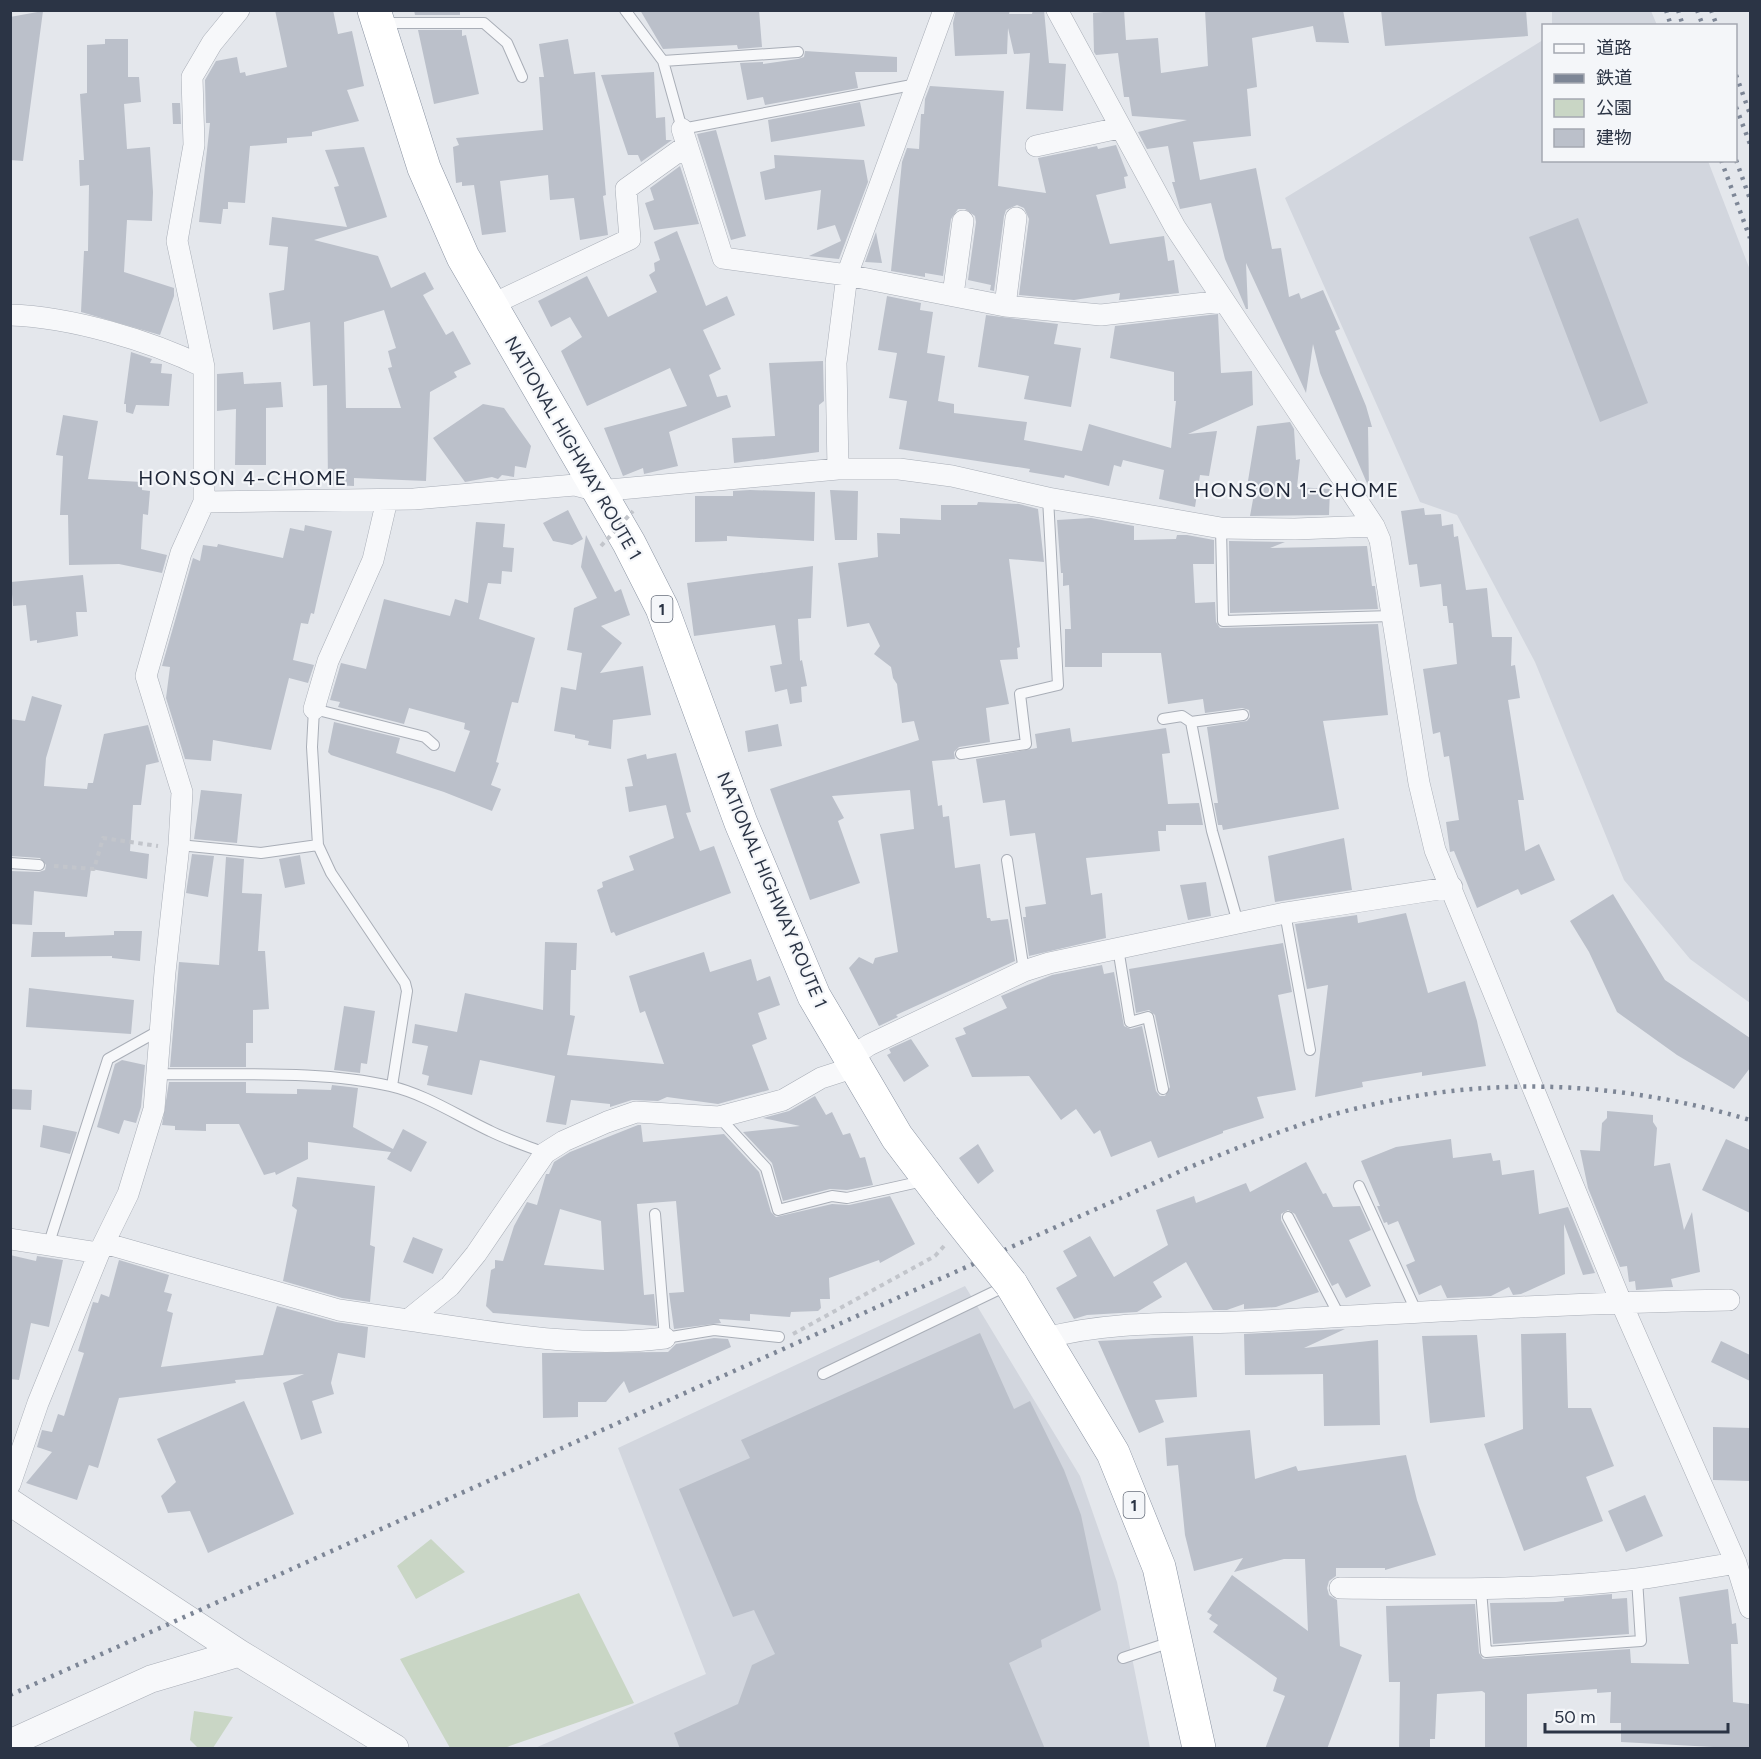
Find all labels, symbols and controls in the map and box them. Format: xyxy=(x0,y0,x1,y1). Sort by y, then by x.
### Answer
legend xyxy=(1542,24,1737,162)
text: 道路 xyxy=(1596,37,1632,59)
text: 鉄道 xyxy=(1596,67,1632,89)
text: 公園 xyxy=(1596,97,1632,119)
text: 建物 xyxy=(1596,127,1632,149)
street label: NATIONAL HIGHWAY ROUTE 1 xyxy=(500,332,646,564)
district label: HONSON 4-CHOME xyxy=(138,466,348,490)
district label: HONSON 1-CHOME xyxy=(1194,478,1400,502)
road number: 1 xyxy=(652,596,672,622)
street label: NATIONAL HIGHWAY ROUTE 1 xyxy=(712,769,832,1011)
road number: 1 xyxy=(1124,1492,1144,1518)
scale bar xyxy=(1545,1696,1728,1734)
text: 50 m xyxy=(1554,1706,1596,1728)

